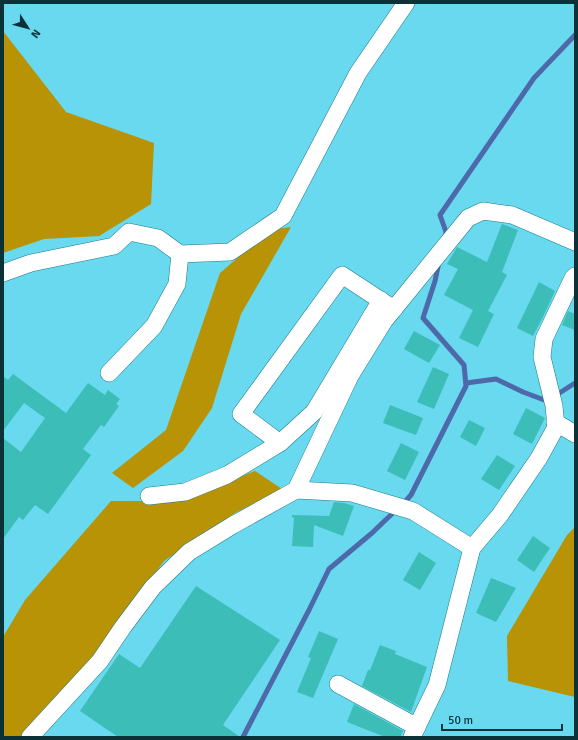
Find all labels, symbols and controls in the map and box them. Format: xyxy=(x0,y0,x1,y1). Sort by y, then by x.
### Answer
north arrow xyxy=(8,8,48,48)
text: N xyxy=(28,27,43,41)
scale bar xyxy=(442,706,562,732)
text: 50 m xyxy=(448,713,473,728)

